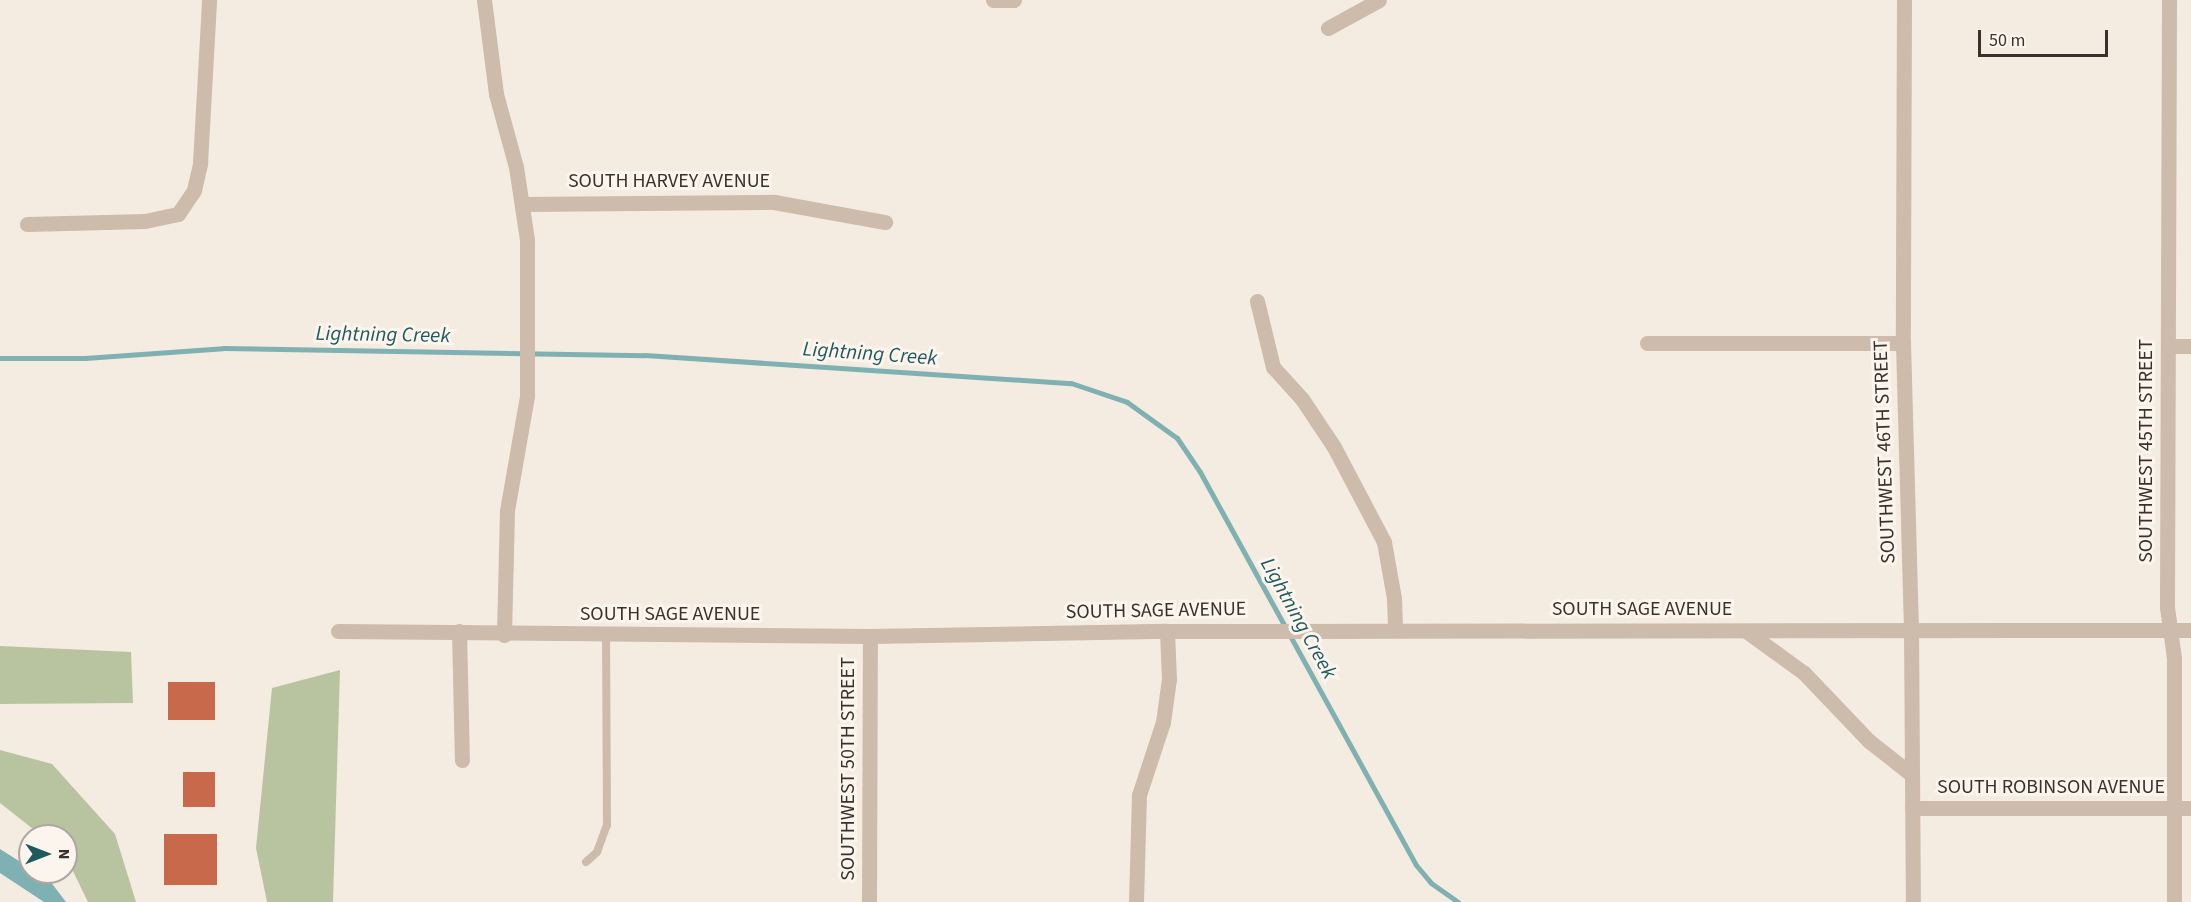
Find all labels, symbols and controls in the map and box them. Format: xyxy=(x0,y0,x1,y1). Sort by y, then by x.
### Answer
scale bar xyxy=(1981,18,2112,56)
text: 50 m xyxy=(1989,28,2025,53)
street label: SOUTH HARVEY AVENUE xyxy=(568,169,770,193)
water label: Lightning Creek xyxy=(315,320,451,348)
water label: Lightning Creek xyxy=(802,336,938,370)
street label: SOUTHWEST 45TH STREET xyxy=(2134,339,2158,563)
street label: SOUTHWEST 46TH STREET xyxy=(1869,340,1901,564)
water label: Lightning Creek xyxy=(1255,553,1343,683)
street label: SOUTH SAGE AVENUE xyxy=(1065,597,1247,625)
street label: SOUTH SAGE AVENUE xyxy=(1552,597,1732,621)
street label: SOUTH SAGE AVENUE xyxy=(580,602,760,626)
street label: SOUTHWEST 50TH STREET xyxy=(836,657,860,881)
street label: SOUTH ROBINSON AVENUE xyxy=(1937,775,2165,799)
north arrow xyxy=(18,824,78,884)
text: N xyxy=(53,849,75,859)

